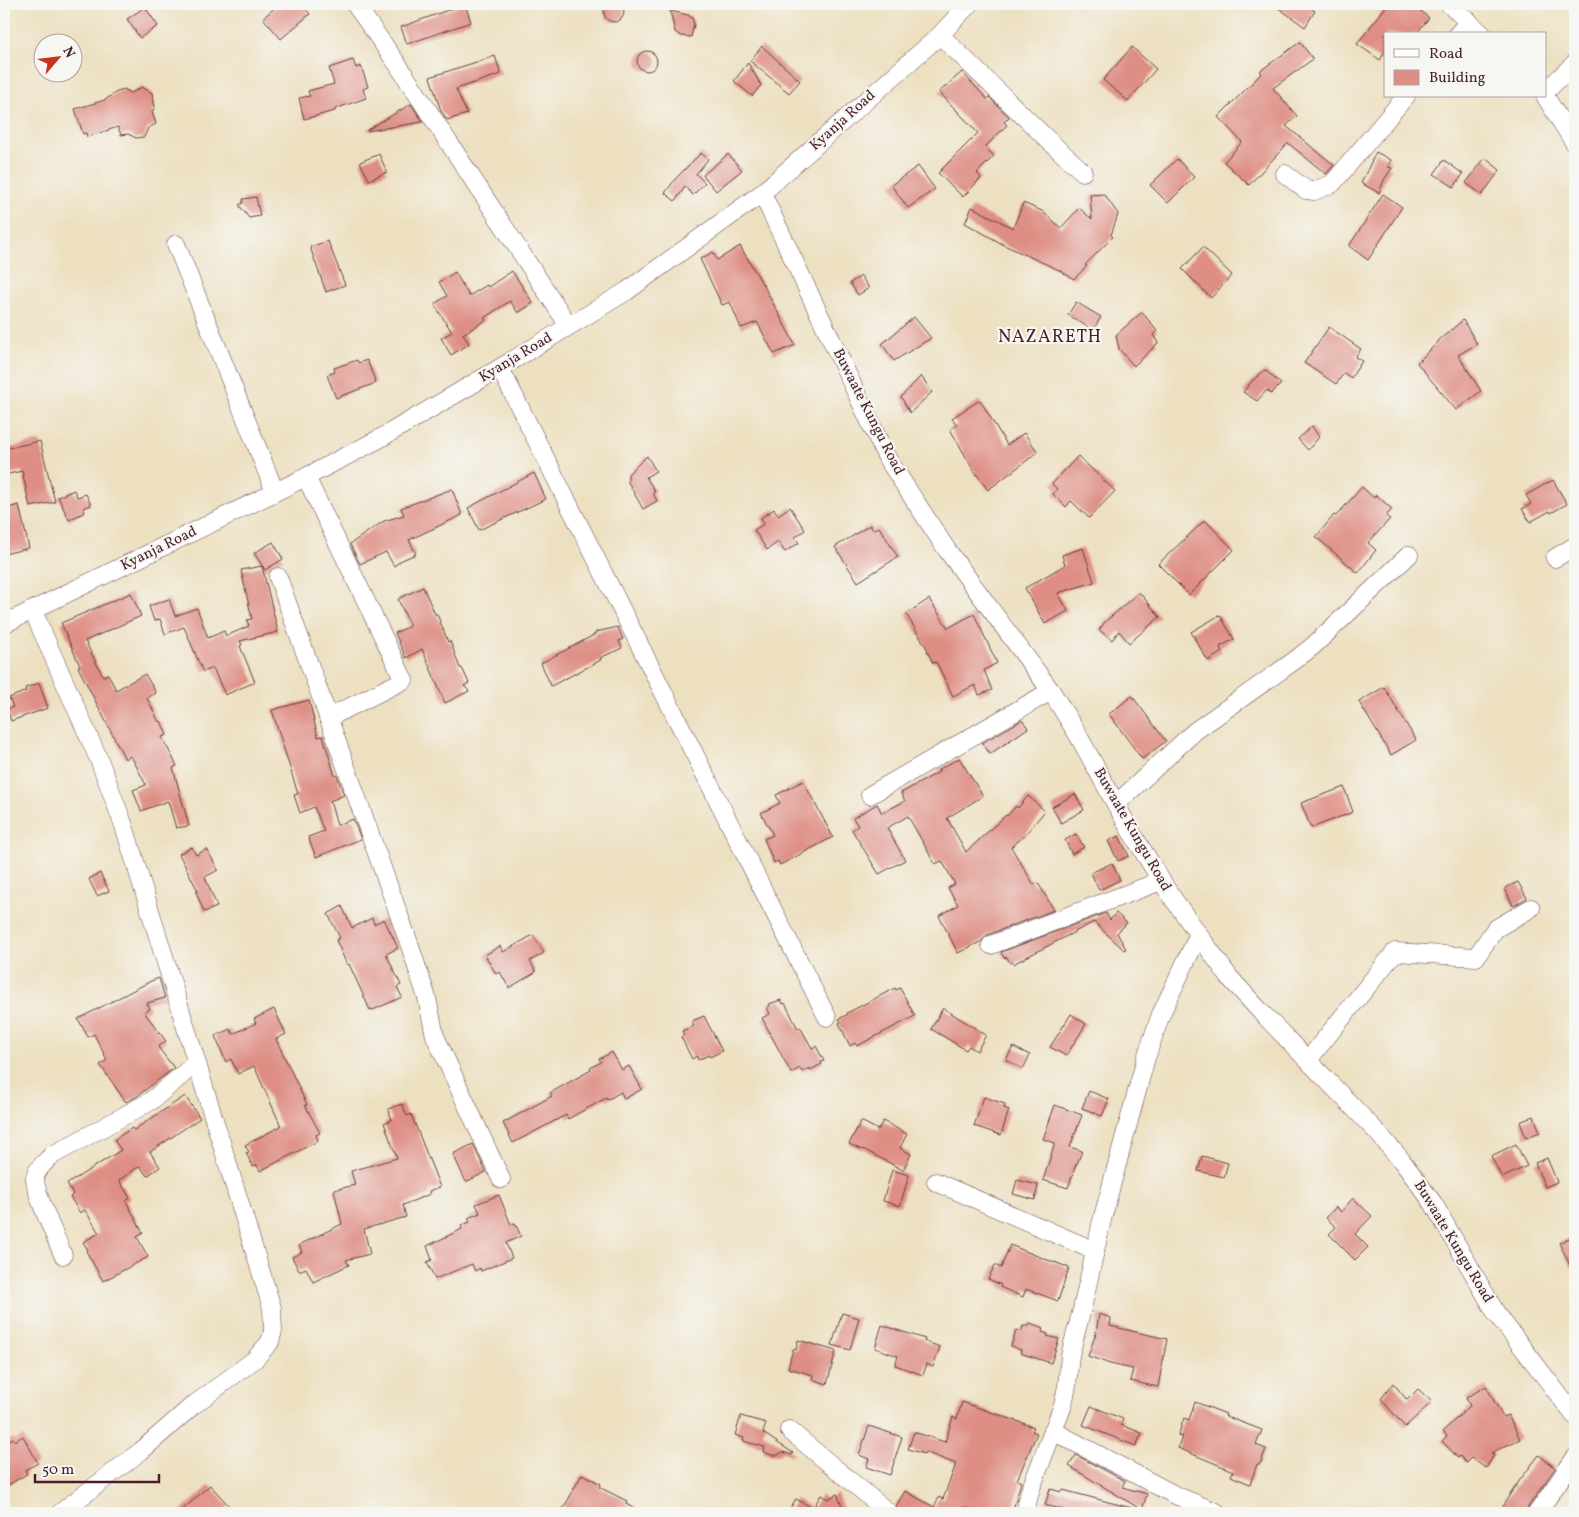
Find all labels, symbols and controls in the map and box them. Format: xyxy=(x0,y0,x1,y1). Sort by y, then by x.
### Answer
north arrow xyxy=(32,32,82,82)
legend xyxy=(1384,32,1546,98)
text: N xyxy=(57,44,79,62)
text: Road xyxy=(1429,44,1463,65)
text: Building xyxy=(1429,68,1486,89)
street label: Kyanja Road xyxy=(805,86,881,156)
district label: NAZARETH xyxy=(998,325,1102,350)
street label: Kyanja Road xyxy=(475,328,557,388)
street label: Buwaate Kungu Road xyxy=(827,345,909,479)
street label: Kyanja Road xyxy=(117,522,201,576)
street label: Buwaate Kungu Road xyxy=(1088,764,1176,896)
street label: Buwaate Kungu Road xyxy=(1408,1177,1498,1307)
scale bar xyxy=(35,1452,159,1484)
text: 50 m xyxy=(42,1460,74,1481)

